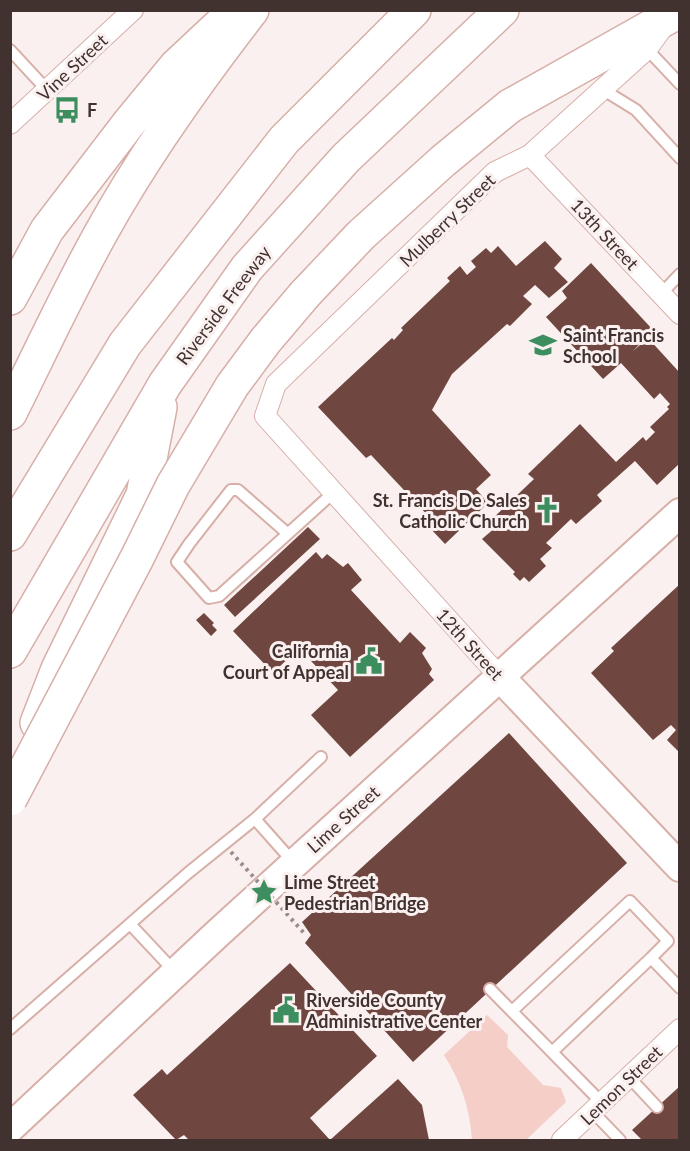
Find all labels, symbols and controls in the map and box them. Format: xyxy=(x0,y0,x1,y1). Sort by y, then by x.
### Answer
street label: Vine Street xyxy=(32,29,112,105)
bus stop icon: F xyxy=(52,95,82,125)
place label: F xyxy=(87,99,97,121)
street label: Mulberry Street xyxy=(395,169,500,271)
street label: 13th Street xyxy=(566,194,644,275)
street label: Riverside Freeway xyxy=(171,241,275,369)
place label: Saint Francis School xyxy=(563,324,664,367)
school or university icon: Saint Francis School xyxy=(528,330,558,360)
place label: St. Francis De Sales Catholic Church xyxy=(373,489,527,532)
church icon: St. Francis De Sales Catholic Church xyxy=(532,495,562,525)
street label: 12th Street xyxy=(432,603,508,685)
place label: California Court of Appeal xyxy=(223,640,349,683)
public building icon: California Court of Appeal xyxy=(354,646,384,676)
street label: Lime Street xyxy=(302,780,384,857)
place label: Lime Street Pedestrian Bridge xyxy=(284,871,426,914)
place icon: Lime Street Pedestrian Bridge xyxy=(249,877,279,907)
place label: Riverside County Administrative Center xyxy=(305,989,482,1032)
public building icon: Riverside County Administrative Center xyxy=(271,995,301,1025)
street label: Lemon Street xyxy=(576,1040,667,1129)

